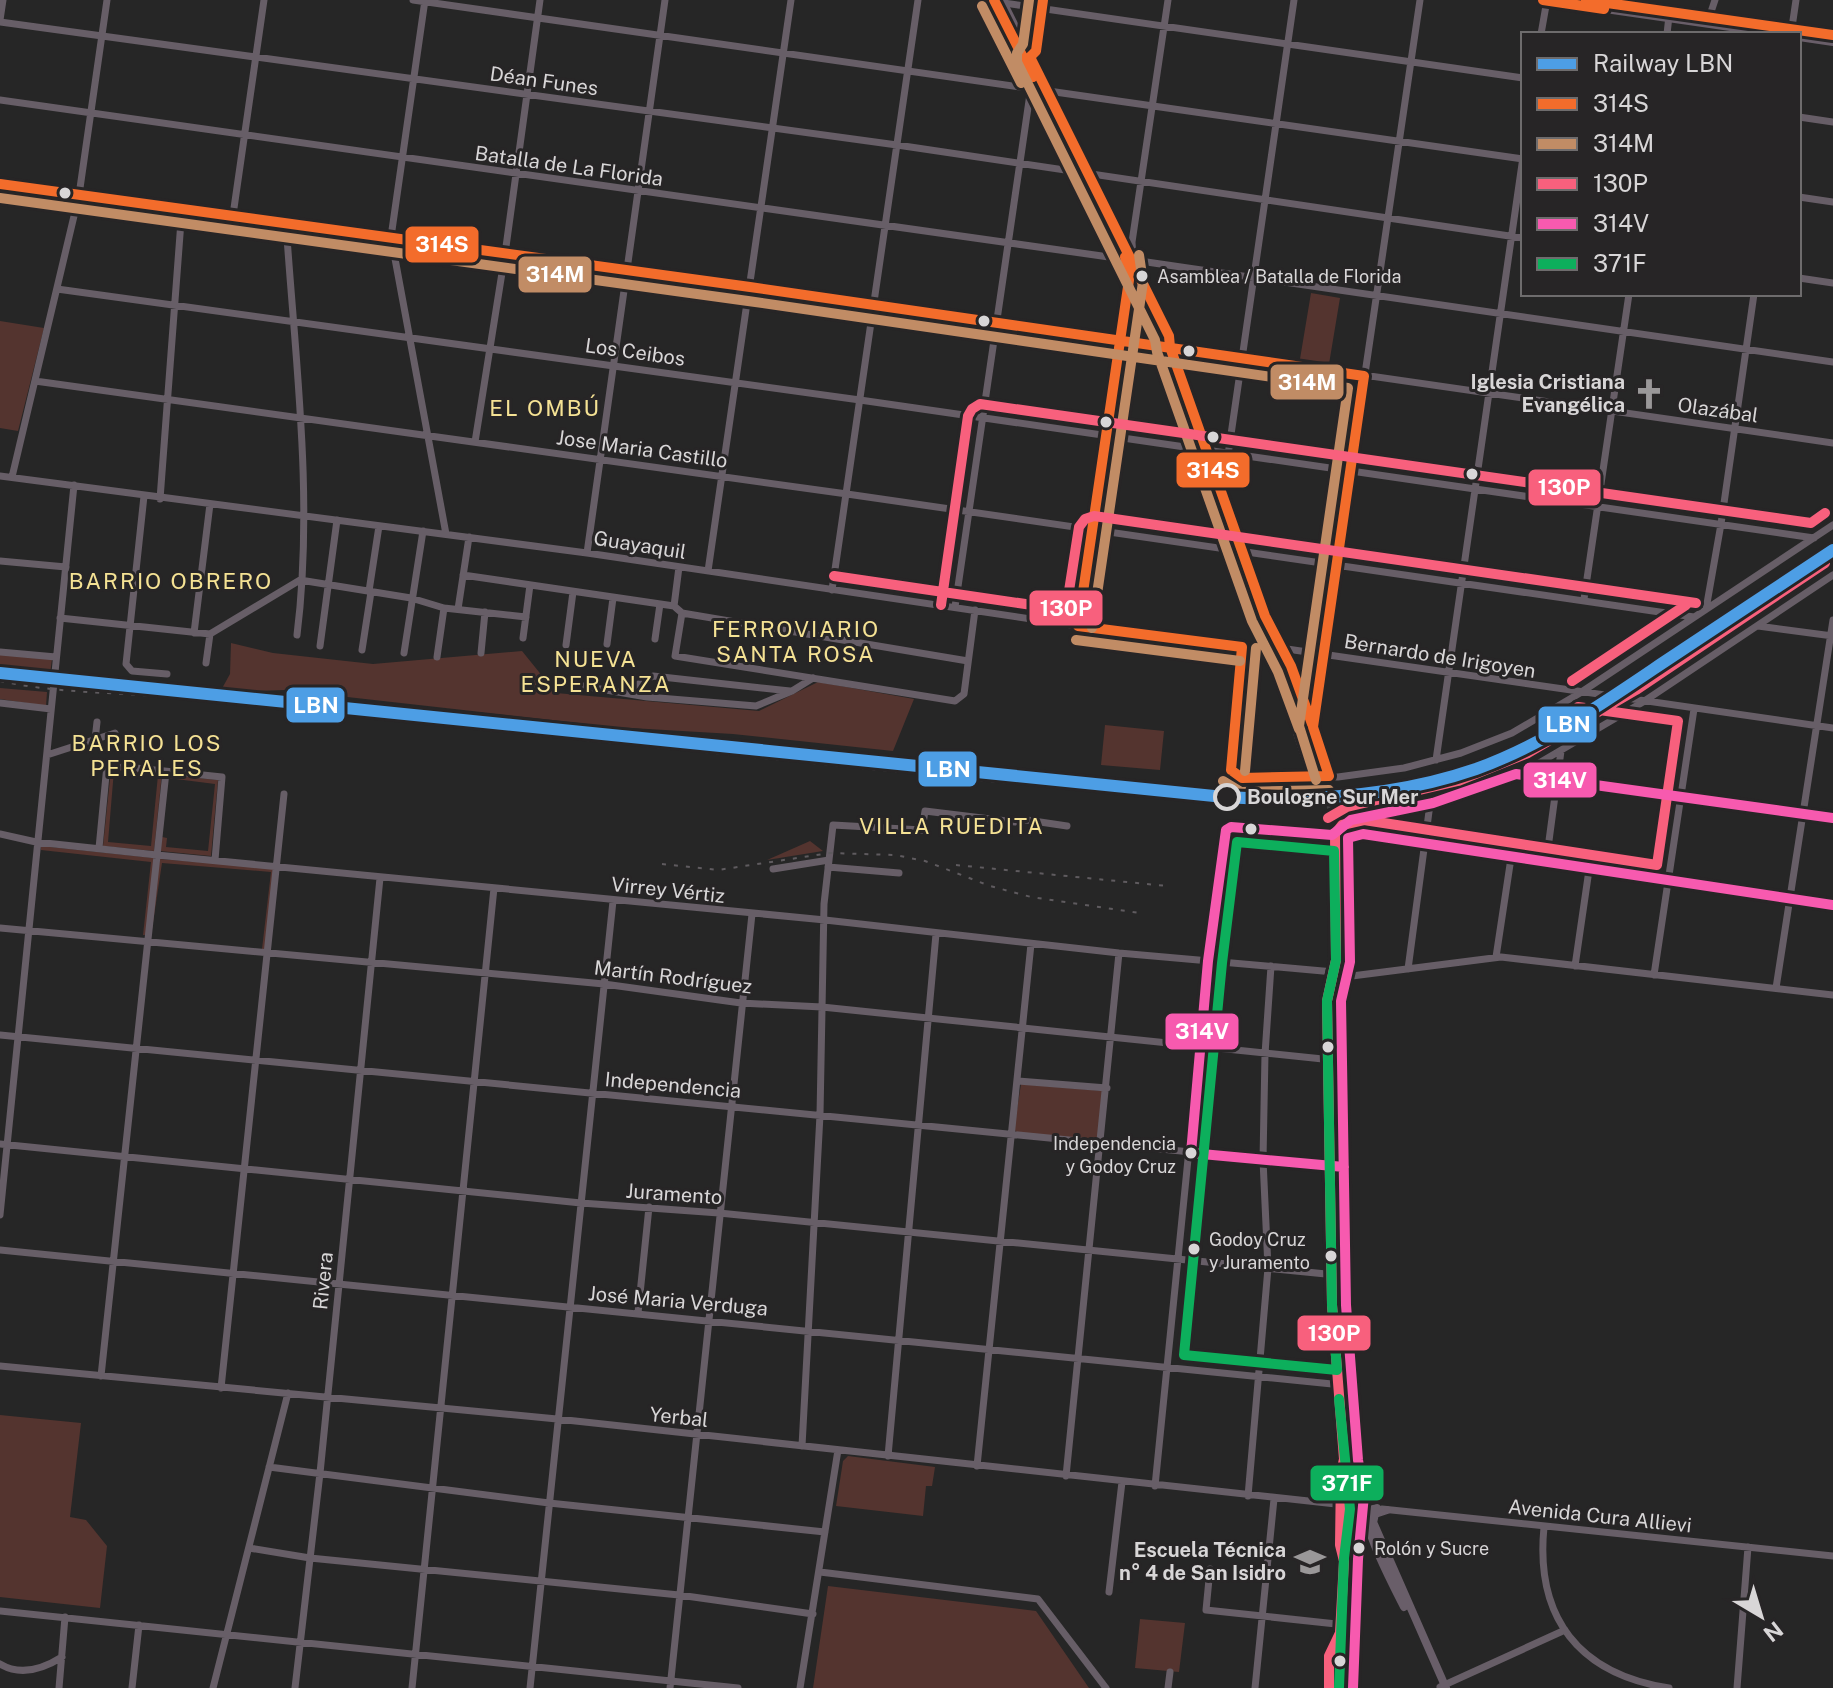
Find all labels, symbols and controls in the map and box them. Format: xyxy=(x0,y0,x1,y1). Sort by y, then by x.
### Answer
legend xyxy=(1521,32,1801,296)
text: Railway LBN xyxy=(1593,49,1733,77)
street label: Déan Funes xyxy=(488,62,600,100)
text: 314S xyxy=(1593,89,1649,117)
text: 314M xyxy=(1593,129,1654,157)
street label: Batalla de La Florida xyxy=(473,141,665,191)
text: 130P xyxy=(1593,169,1648,197)
unlabelled marker xyxy=(57,185,73,201)
text: 314V xyxy=(1593,209,1649,237)
line badge: 314S xyxy=(404,225,480,264)
text: 314S xyxy=(415,231,469,257)
text: 371F xyxy=(1593,249,1647,277)
line badge: 314M xyxy=(517,255,593,294)
text: 314M xyxy=(526,261,584,287)
place label: Asamblea / Batalla de Florida xyxy=(1157,266,1401,287)
marker: Asamblea / Batalla de Florida xyxy=(1134,268,1150,284)
unlabelled marker xyxy=(976,313,992,329)
street label: Los Ceibos xyxy=(583,333,687,371)
unlabelled marker xyxy=(1181,343,1197,359)
line badge: 314M xyxy=(1269,363,1345,401)
text: 314M xyxy=(1278,369,1336,395)
place label: Iglesia Cristiana Evangélica xyxy=(1471,370,1625,417)
church icon: Iglesia Cristiana Evangélica xyxy=(1632,377,1666,411)
street label: Olazábal xyxy=(1676,392,1760,428)
district label: EL OMBÚ xyxy=(489,394,601,421)
unlabelled marker xyxy=(1098,414,1114,430)
street label: Jose Maria Castillo xyxy=(555,425,729,473)
unlabelled marker xyxy=(1205,429,1221,445)
line badge: 314S xyxy=(1175,451,1251,489)
text: 314S xyxy=(1186,457,1240,483)
unlabelled marker xyxy=(1464,466,1480,482)
line badge: 130P xyxy=(1527,468,1602,507)
text: 130P xyxy=(1538,474,1590,500)
street label: Guayaquil xyxy=(592,526,688,564)
district label: BARRIO OBRERO xyxy=(69,568,273,594)
line badge: 130P xyxy=(1028,589,1104,627)
text: 130P xyxy=(1040,595,1092,621)
district label: FERROVIARIO SANTA ROSA xyxy=(712,616,880,667)
street label: Bernardo de Irigoyen xyxy=(1343,629,1537,683)
district label: NUEVA ESPERANZA xyxy=(520,646,672,697)
line badge: LBN xyxy=(285,686,346,724)
text: LBN xyxy=(293,692,339,718)
line badge: LBN xyxy=(1537,705,1598,744)
text: LBN xyxy=(1545,711,1591,737)
district label: BARRIO LOS PERALES xyxy=(72,730,222,781)
line badge: LBN xyxy=(917,750,978,788)
text: LBN xyxy=(925,756,971,782)
line badge: 314V xyxy=(1522,761,1598,799)
text: 314V xyxy=(1533,767,1587,793)
marker: Boulogne Sur Mer xyxy=(1214,784,1240,810)
place label: Boulogne Sur Mer xyxy=(1247,785,1418,809)
district label: VILLA RUEDITA xyxy=(859,813,1045,839)
unlabelled marker xyxy=(1243,821,1259,837)
street label: Virrey Vértiz xyxy=(610,872,726,908)
street label: Martín Rodríguez xyxy=(593,955,753,999)
line badge: 314V xyxy=(1164,1012,1240,1051)
text: 314V xyxy=(1175,1018,1229,1044)
unlabelled marker xyxy=(1320,1039,1336,1055)
street label: Independencia xyxy=(604,1067,742,1103)
place label: Independencia y Godoy Cruz xyxy=(1053,1133,1176,1177)
marker: Independencia y Godoy Cruz xyxy=(1183,1145,1199,1161)
street label: Juramento xyxy=(625,1179,723,1209)
place label: Godoy Cruz y Juramento xyxy=(1209,1229,1310,1273)
marker: Godoy Cruz y Juramento xyxy=(1186,1241,1202,1257)
unlabelled marker xyxy=(1323,1248,1339,1264)
street label: Rivera xyxy=(308,1251,338,1311)
street label: José Maria Verduga xyxy=(587,1281,769,1321)
line badge: 130P xyxy=(1296,1314,1372,1352)
text: 130P xyxy=(1308,1320,1360,1346)
street label: Yerbal xyxy=(648,1402,710,1432)
line badge: 371F xyxy=(1309,1464,1385,1502)
text: 371F xyxy=(1321,1470,1373,1496)
street label: Avenida Cura Allievi xyxy=(1507,1494,1693,1538)
place label: Escuela Técnica n° 4 de San Isidro xyxy=(1119,1538,1286,1585)
place label: Rolón y Sucre xyxy=(1374,1538,1489,1559)
marker: Rolón y Sucre xyxy=(1351,1540,1367,1556)
school or university icon: Escuela Técnica n° 4 de San Isidro xyxy=(1293,1545,1327,1579)
north arrow xyxy=(1721,1576,1801,1656)
text: N xyxy=(1759,1616,1788,1647)
unlabelled marker xyxy=(1332,1653,1348,1669)

